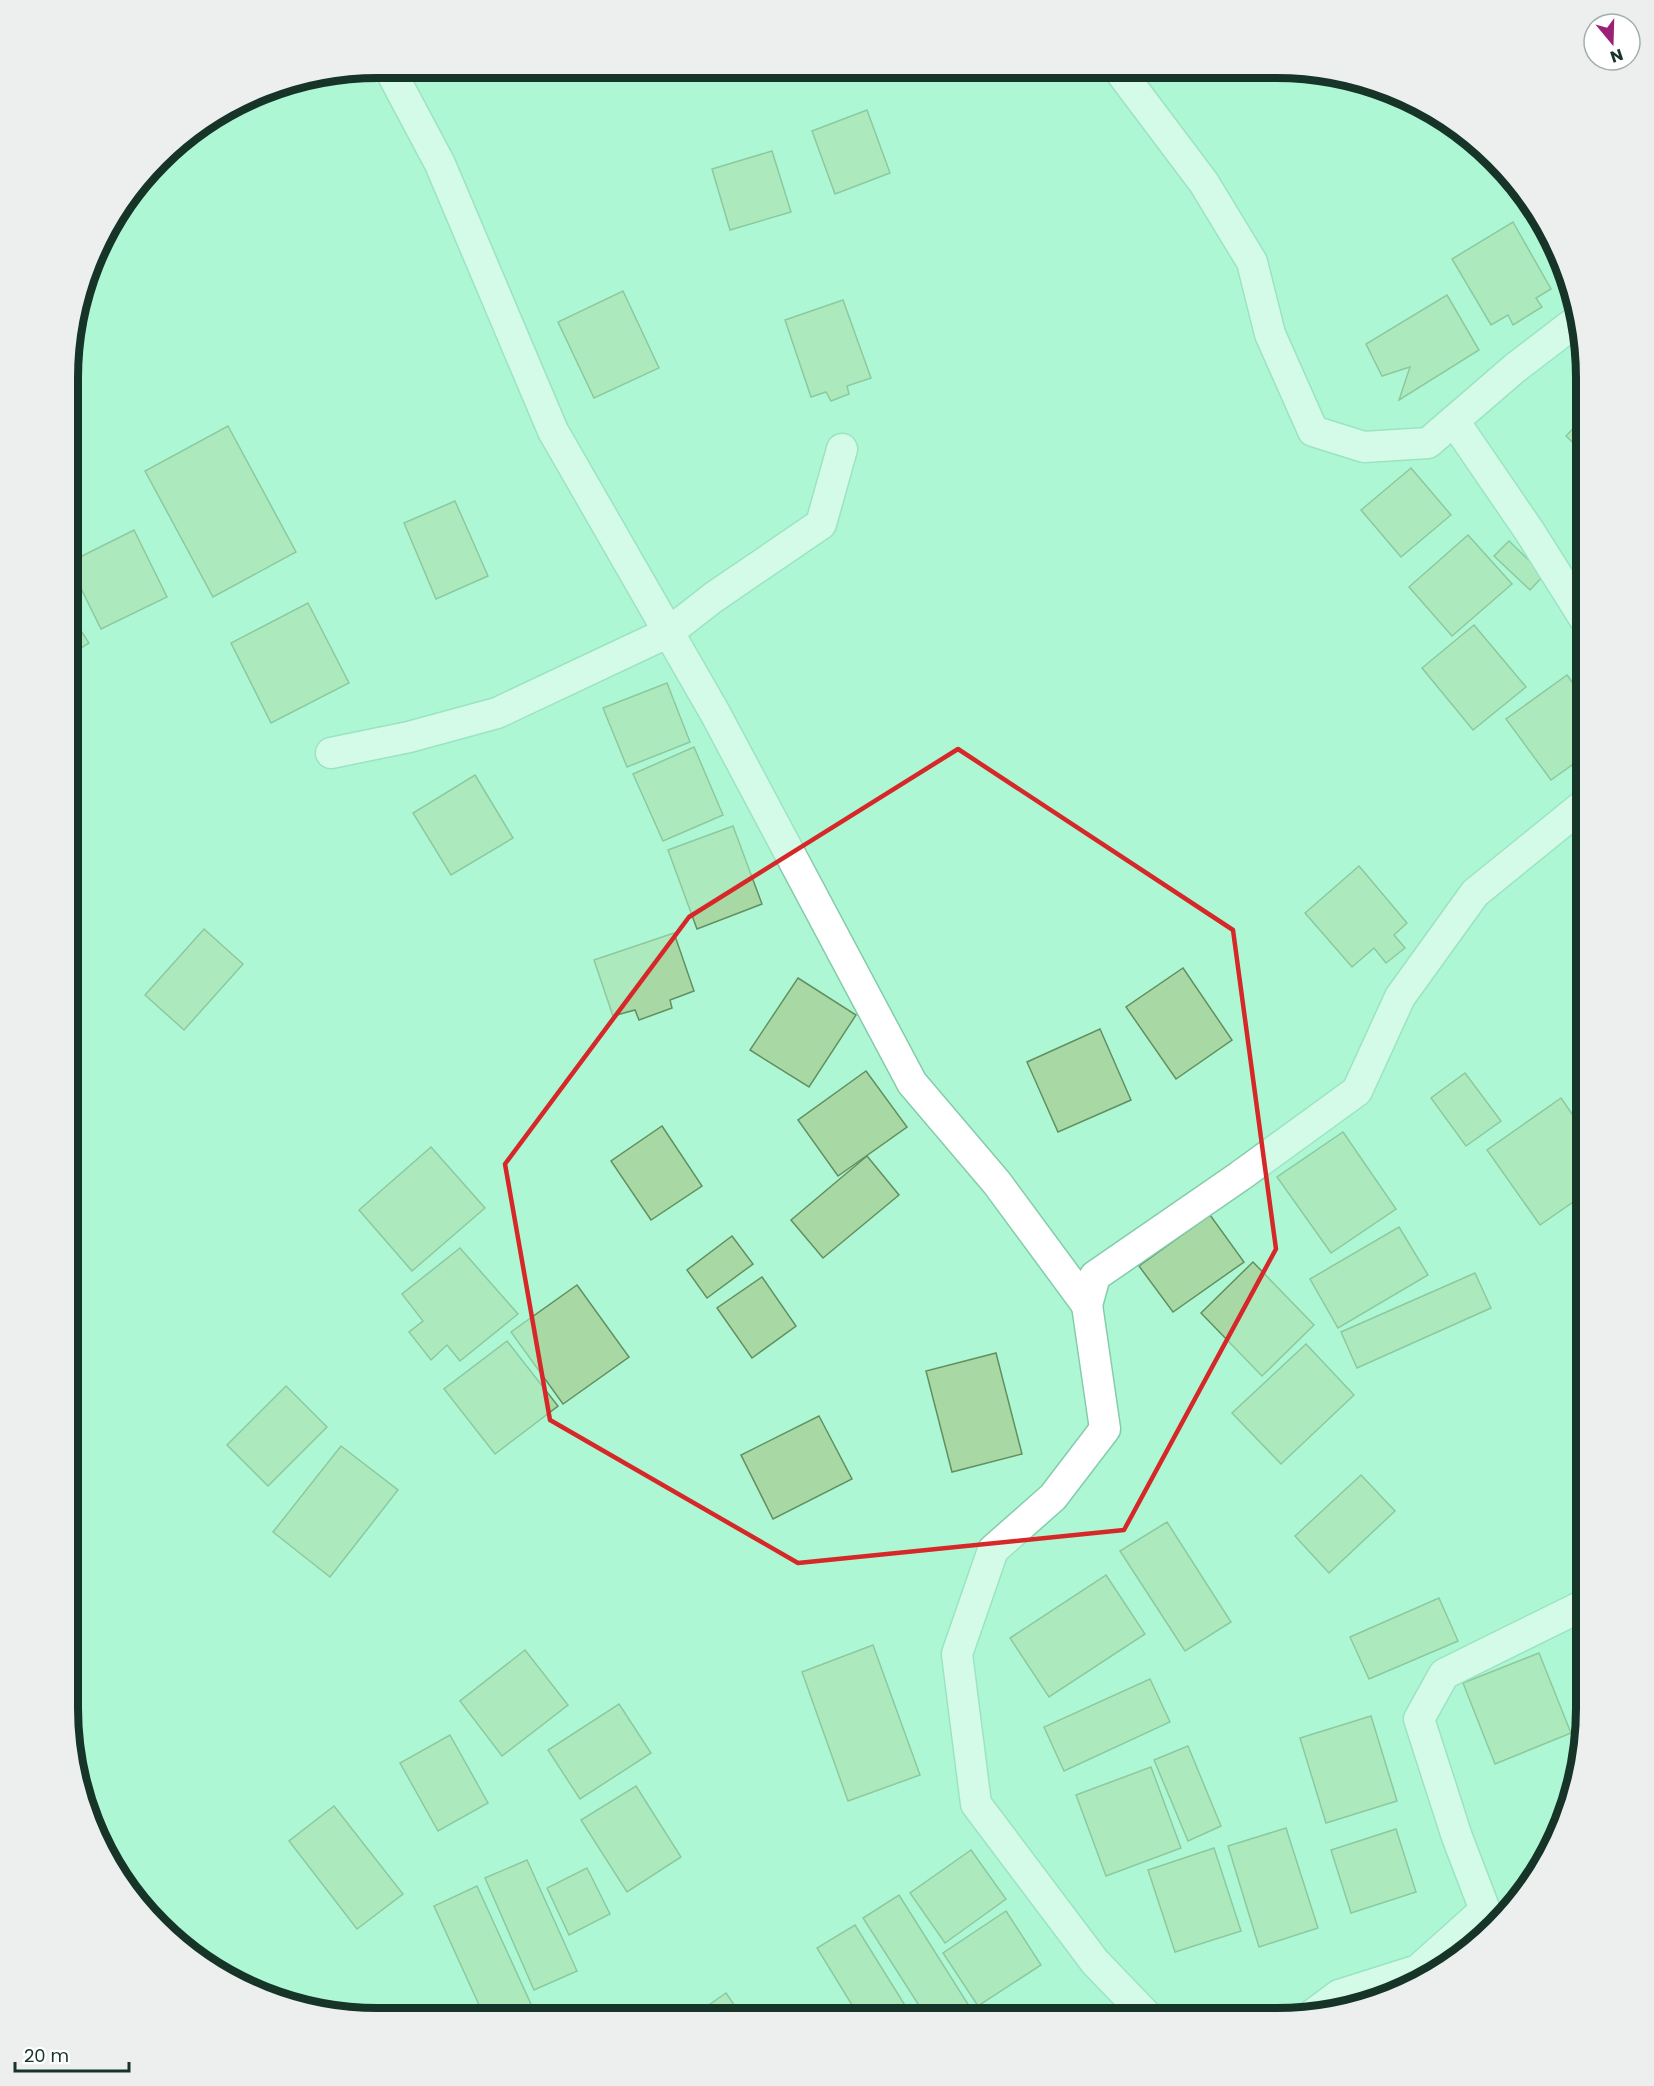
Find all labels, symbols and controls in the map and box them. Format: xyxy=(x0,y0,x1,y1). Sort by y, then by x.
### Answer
north arrow xyxy=(1582,12,1642,72)
text: N xyxy=(1607,43,1626,69)
scale bar xyxy=(15,2035,129,2073)
text: 20 m xyxy=(24,2043,69,2068)

